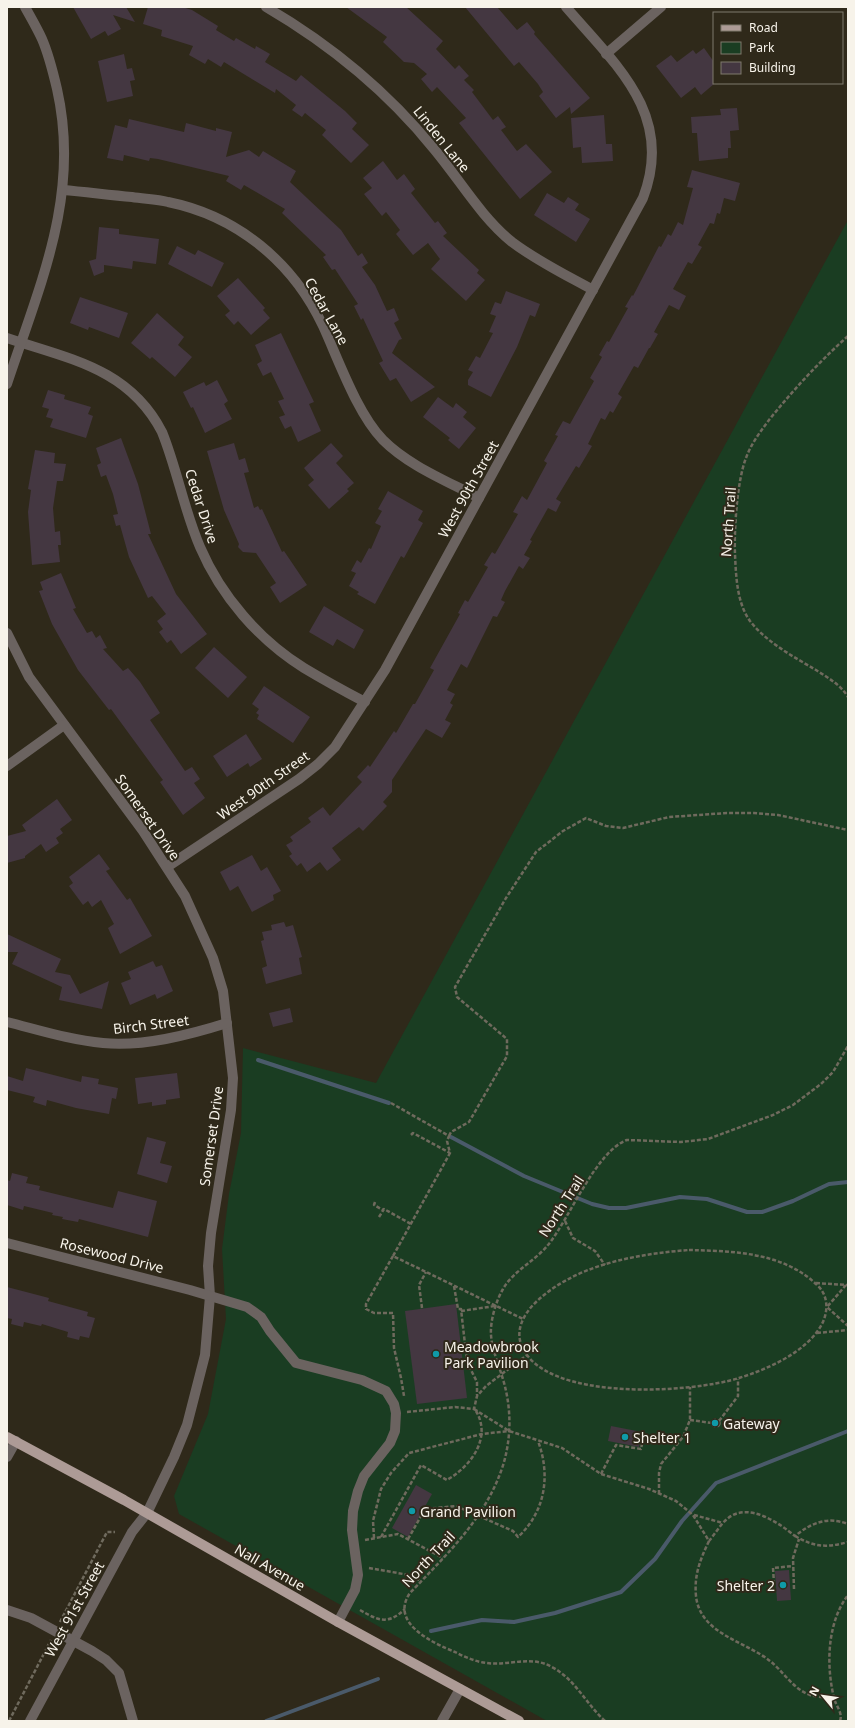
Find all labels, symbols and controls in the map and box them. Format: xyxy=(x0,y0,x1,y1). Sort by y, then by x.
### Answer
legend xyxy=(713,12,843,84)
text: Road xyxy=(749,19,778,36)
text: Park xyxy=(749,39,775,56)
text: Building xyxy=(749,59,796,76)
street label: Linden Lane xyxy=(409,102,475,176)
street label: Cedar Lane xyxy=(301,274,353,348)
street label: West 90th Street xyxy=(433,437,503,541)
street label: Cedar Drive xyxy=(181,466,223,546)
street label: North Trail xyxy=(716,486,740,558)
street label: West 90th Street xyxy=(213,746,313,824)
street label: Somerset Drive xyxy=(111,770,185,864)
street label: Birch Street xyxy=(112,1010,190,1038)
street label: Somerset Drive xyxy=(195,1085,227,1187)
street label: North Trail xyxy=(534,1172,588,1240)
street label: Rosewood Drive xyxy=(58,1233,166,1277)
place label: Meadowbrook Park Pavilion xyxy=(444,1337,539,1372)
marker: Meadowbrook Park Pavilion xyxy=(431,1349,441,1359)
place label: Gateway xyxy=(723,1414,781,1433)
marker: Gateway xyxy=(710,1418,720,1428)
place label: Shelter 1 xyxy=(633,1428,691,1447)
marker: Shelter 1 xyxy=(620,1432,630,1442)
place label: Grand Pavilion xyxy=(420,1502,516,1521)
marker: Grand Pavilion xyxy=(407,1506,417,1516)
street label: North Trail xyxy=(397,1527,459,1591)
street label: Nall Avenue xyxy=(231,1539,309,1595)
street label: West 91st Street xyxy=(40,1558,108,1660)
place label: Shelter 2 xyxy=(717,1576,775,1595)
marker: Shelter 2 xyxy=(778,1580,788,1590)
north arrow xyxy=(803,1676,843,1716)
text: N xyxy=(805,1683,823,1698)

